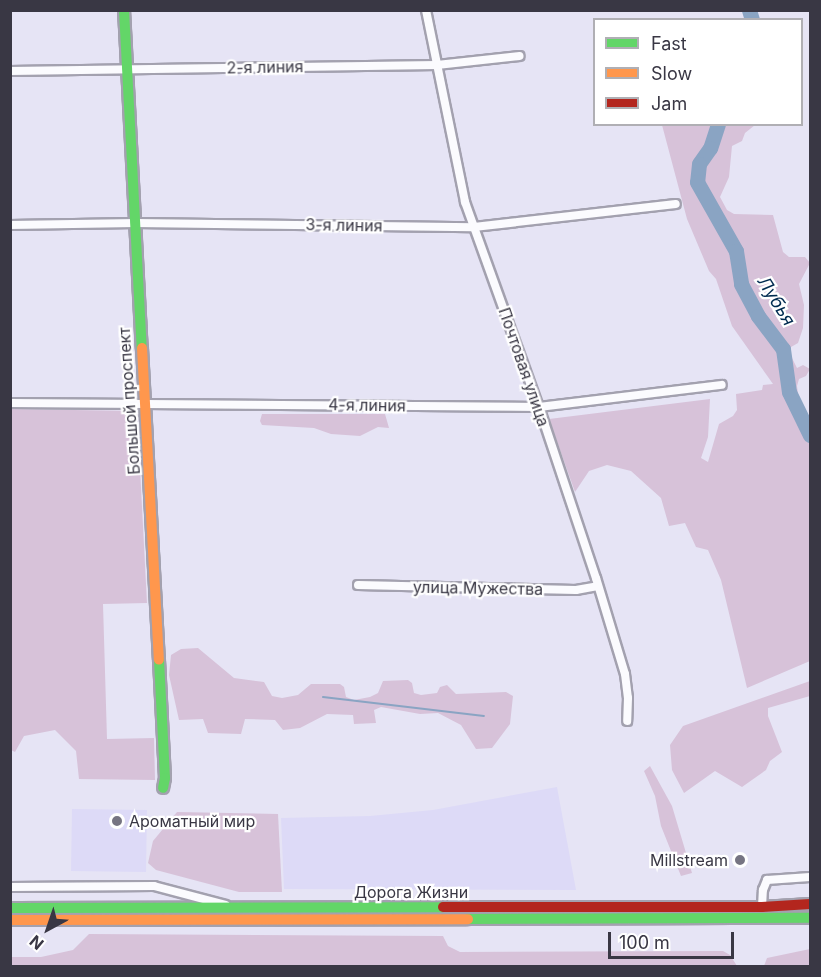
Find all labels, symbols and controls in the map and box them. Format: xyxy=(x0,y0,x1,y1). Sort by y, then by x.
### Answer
legend xyxy=(593,18,803,126)
text: Fast xyxy=(651,33,687,54)
street label: 2-я линия xyxy=(226,57,304,77)
text: Slow xyxy=(651,63,692,84)
text: Jam xyxy=(651,93,687,114)
street label: 3-я линия xyxy=(305,215,383,235)
water label: Лубья xyxy=(752,272,800,330)
street label: Почтовая улица xyxy=(495,305,553,429)
street label: Большой проспект xyxy=(114,327,144,475)
street label: 4-я линия xyxy=(328,395,406,415)
street label: улица Мужества xyxy=(413,577,543,599)
place label: Ароматный мир xyxy=(129,811,255,831)
marker: Ароматный мир xyxy=(110,814,124,828)
place label: Millstream xyxy=(650,850,728,870)
marker: Millstream xyxy=(733,853,747,867)
street label: Дорога Жизни xyxy=(354,882,468,902)
north arrow xyxy=(18,899,78,959)
scale bar xyxy=(611,920,737,958)
text: N xyxy=(25,931,48,954)
text: 100 m xyxy=(619,932,670,953)

